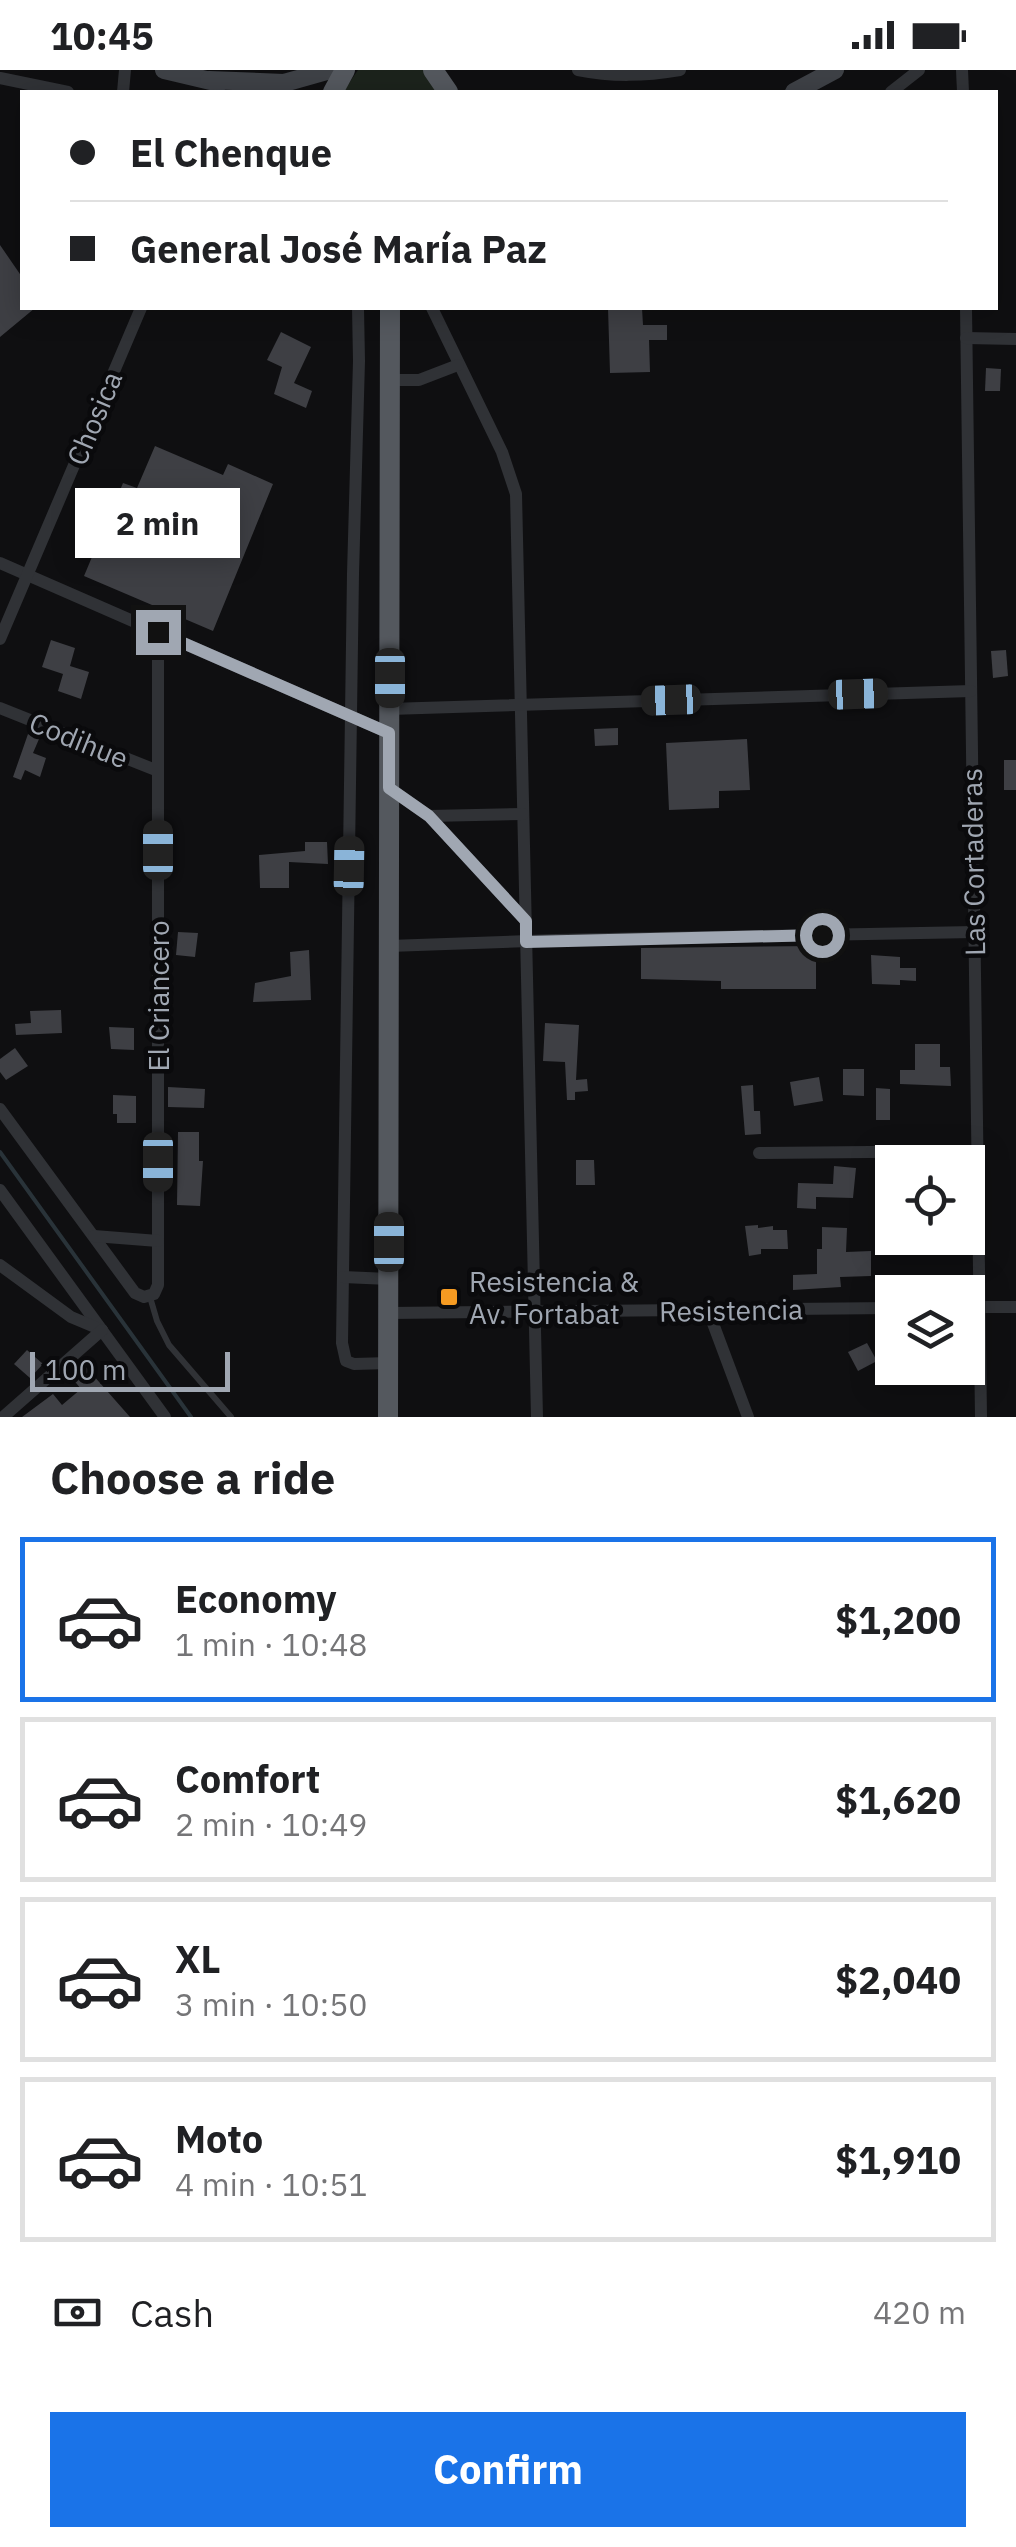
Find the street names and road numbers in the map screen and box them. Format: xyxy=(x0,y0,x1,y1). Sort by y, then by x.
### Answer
street label: Chosica xyxy=(58,365,130,471)
street label: Codihue xyxy=(24,703,134,777)
street label: Las Cortaderas xyxy=(953,768,993,956)
street label: El Criancero xyxy=(140,920,177,1072)
street label: Resistencia xyxy=(659,1290,803,1330)

